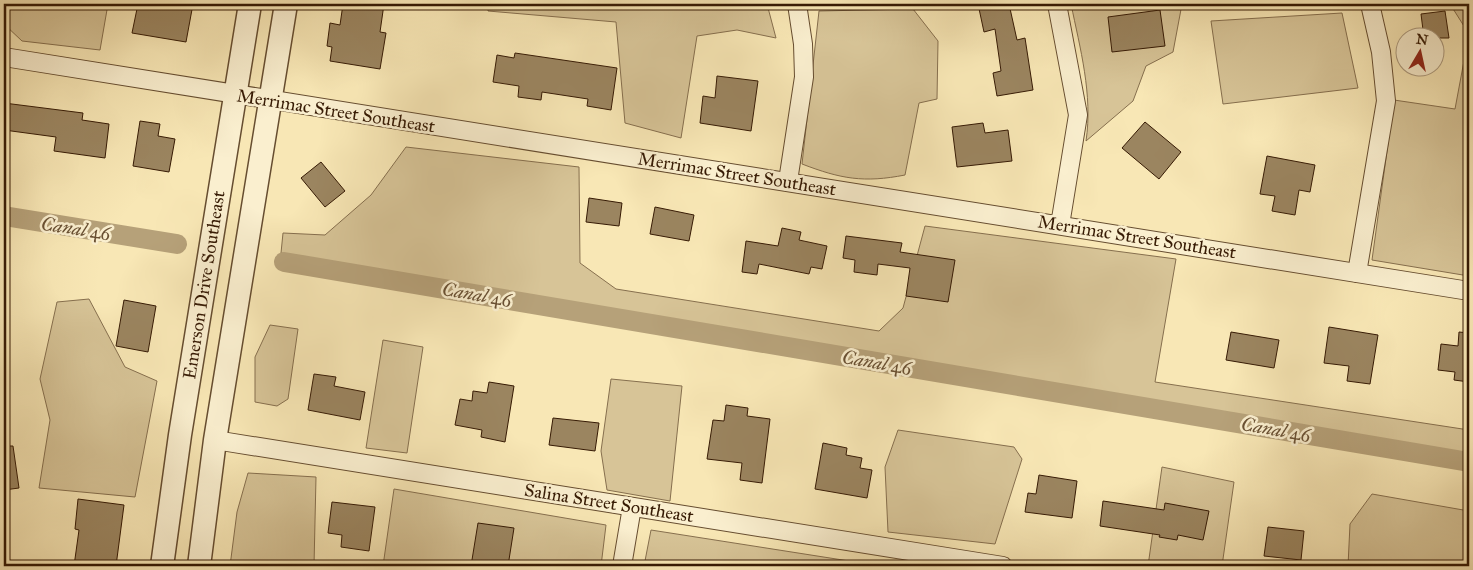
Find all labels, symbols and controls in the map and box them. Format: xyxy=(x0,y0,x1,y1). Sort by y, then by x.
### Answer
north arrow xyxy=(1396,28,1446,78)
text: N xyxy=(1415,30,1429,49)
street label: Merrimac Street Southeast xyxy=(235,84,437,138)
street label: Merrimac Street Southeast xyxy=(636,147,838,201)
street label: Emerson Drive Southeast xyxy=(178,189,230,381)
street label: Merrimac Street Southeast xyxy=(1036,210,1238,264)
water label: Canal 46 xyxy=(39,212,114,246)
water label: Canal 46 xyxy=(440,277,515,312)
water label: Canal 46 xyxy=(840,345,915,380)
water label: Canal 46 xyxy=(1239,412,1314,447)
street label: Salina Street Southeast xyxy=(523,479,696,527)

